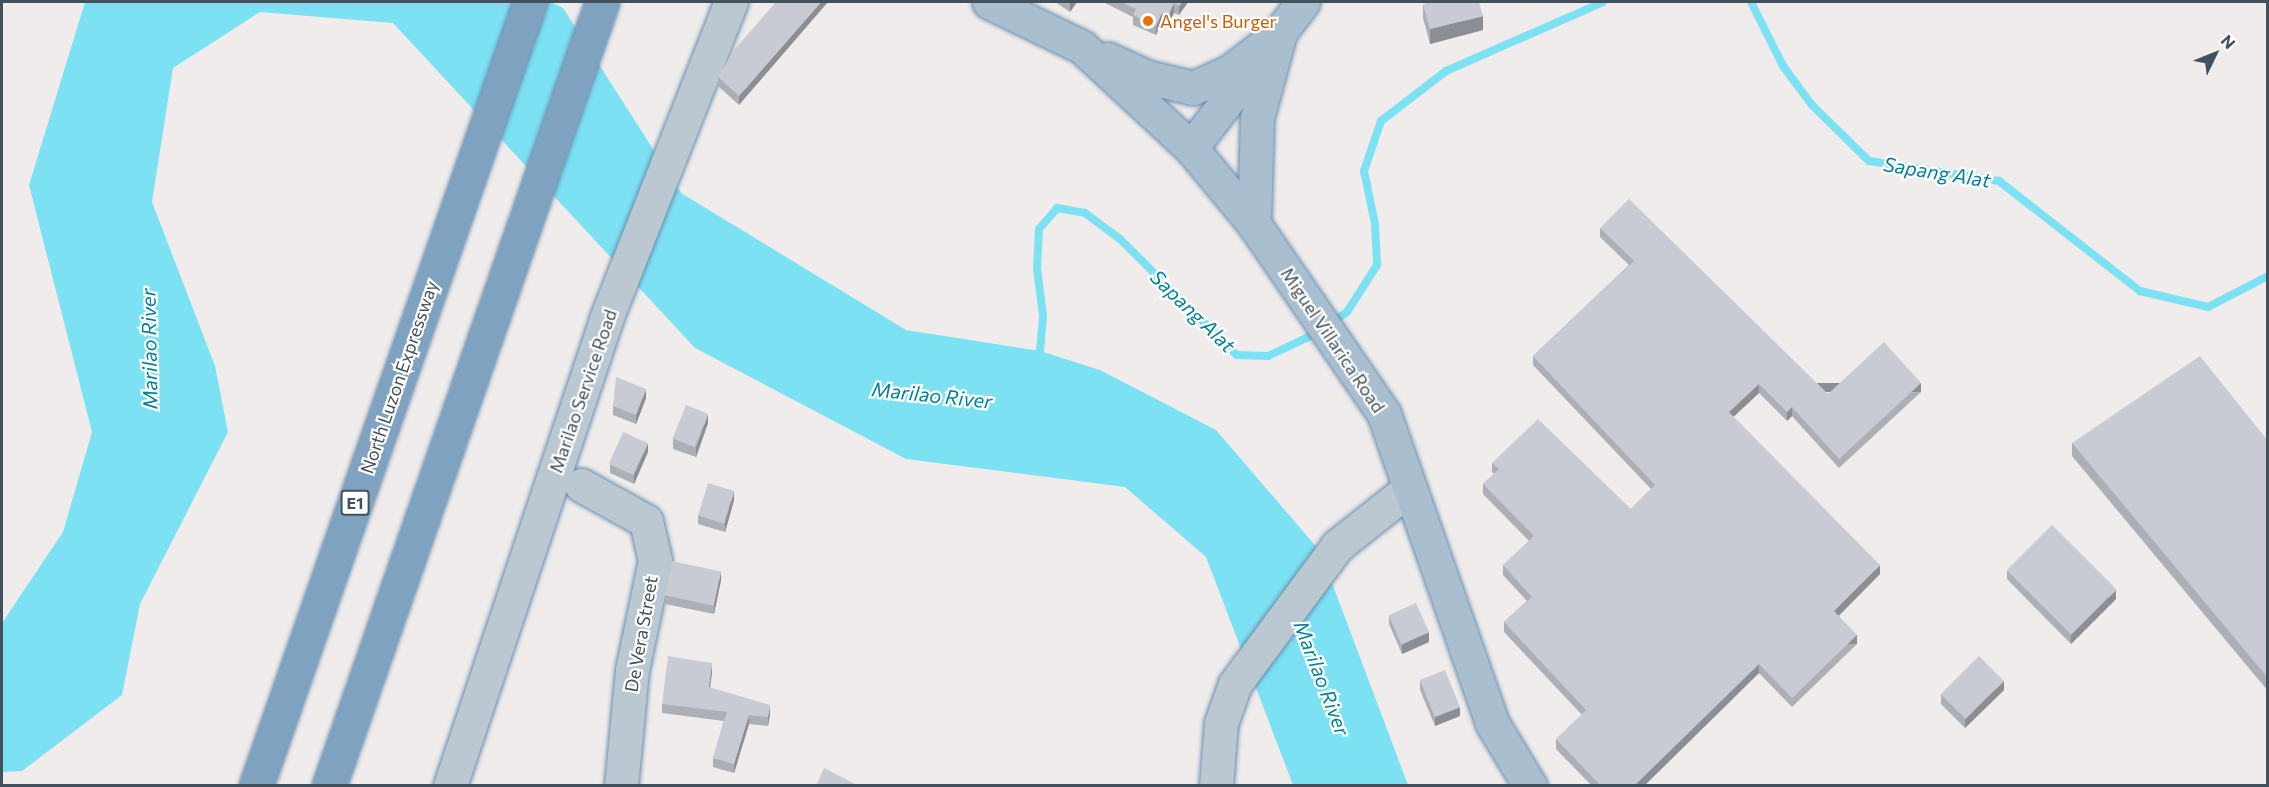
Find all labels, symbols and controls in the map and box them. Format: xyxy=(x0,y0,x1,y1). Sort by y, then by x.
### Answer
place label: Angel's Burger xyxy=(1160,10,1277,32)
marker: Angel's Burger xyxy=(1141,14,1155,28)
north arrow xyxy=(2185,24,2245,84)
text: N xyxy=(2217,31,2240,52)
water label: Sapang Alat xyxy=(1882,152,1992,192)
street label: Miguel Villarica Road xyxy=(1276,263,1390,417)
water label: Sapang Alat xyxy=(1146,265,1240,357)
street label: North Luzon Expressway xyxy=(356,278,442,476)
water label: Marilao River xyxy=(136,288,162,410)
street label: Marilao Service Road xyxy=(545,306,621,476)
water label: Marilao River xyxy=(871,377,993,413)
road number: E1 xyxy=(340,490,370,516)
street label: De Vera Street xyxy=(620,574,662,694)
water label: Marilao River xyxy=(1289,617,1355,739)

